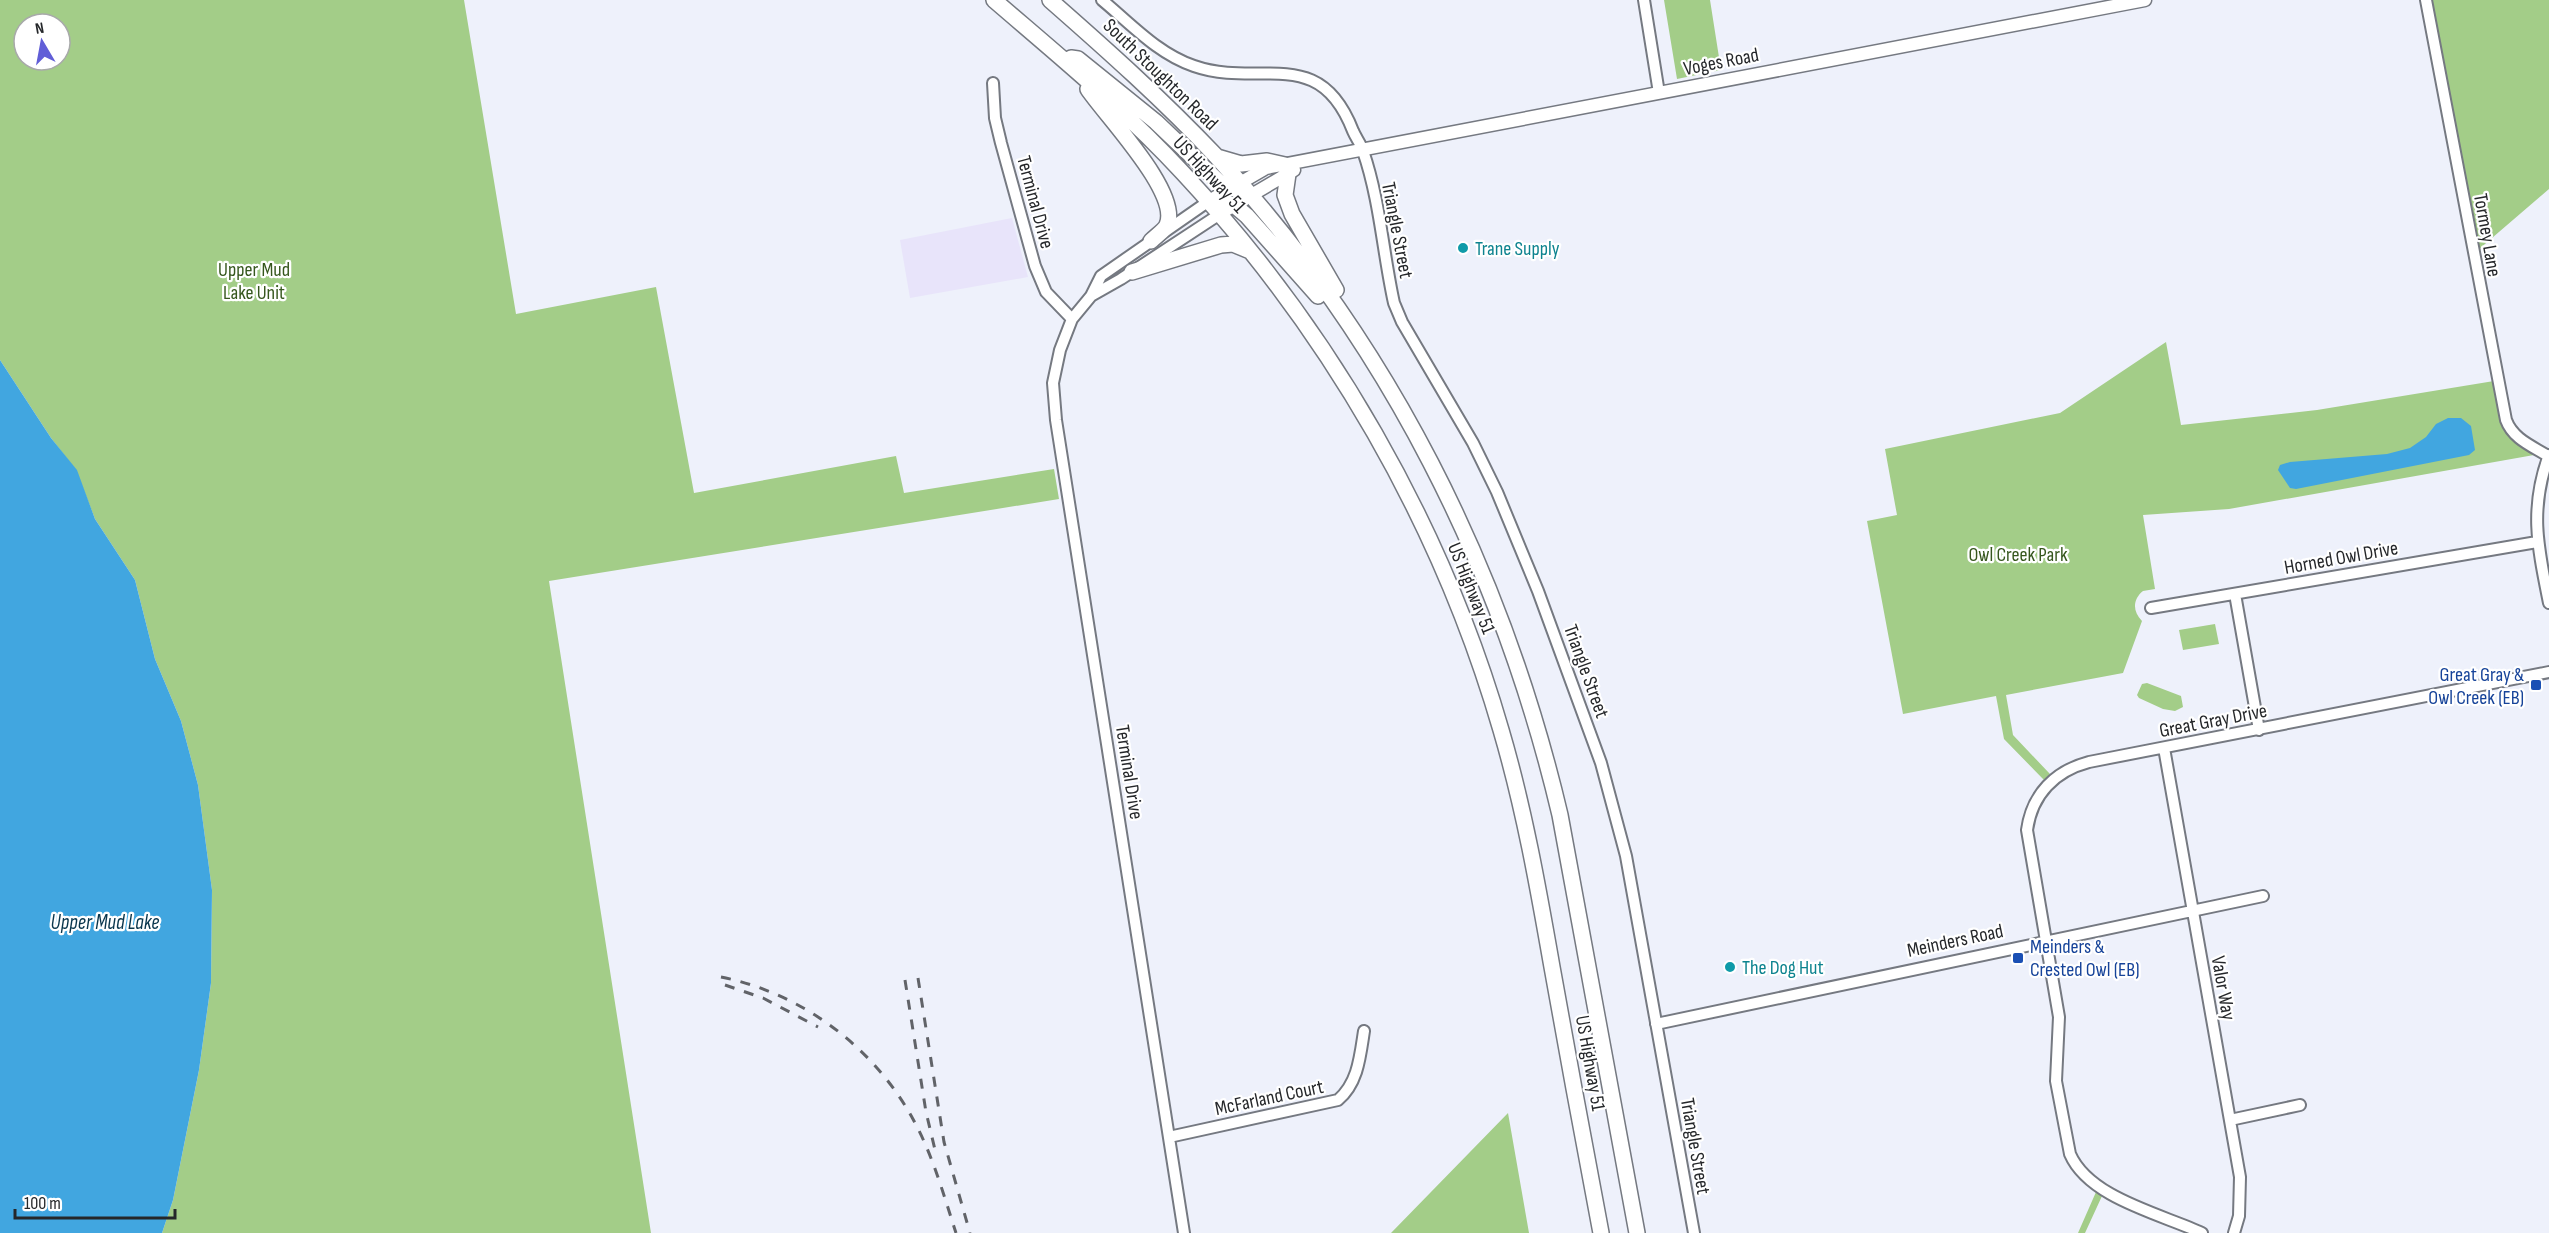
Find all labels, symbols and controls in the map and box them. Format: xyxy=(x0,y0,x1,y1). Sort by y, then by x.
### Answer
north arrow xyxy=(12,12,72,72)
street label: South Stoughton Road xyxy=(1098,14,1223,136)
text: N xyxy=(34,19,46,39)
street label: Voges Road xyxy=(1681,43,1761,81)
street label: US Highway 51 xyxy=(1168,131,1251,218)
street label: Terminal Drive xyxy=(1011,153,1059,251)
street label: Triangle Street xyxy=(1376,180,1418,280)
street label: Tormey Lane xyxy=(2468,192,2506,279)
place label: Trane Supply xyxy=(1475,237,1560,261)
marker: Trane Supply xyxy=(1456,241,1470,255)
park label: Upper Mud Lake Unit xyxy=(218,258,290,305)
street label: Horned Owl Drive xyxy=(2282,536,2400,580)
street label: US Highway 51 xyxy=(1442,539,1500,638)
park label: Owl Creek Park xyxy=(1968,543,2068,567)
street label: Triangle Street xyxy=(1558,621,1614,721)
place label: Great Gray & Owl Creek (EB) xyxy=(2428,663,2524,710)
marker: Great Gray & Owl Creek (EB) xyxy=(2529,678,2543,692)
street label: Great Gray Drive xyxy=(2157,699,2269,743)
street label: Terminal Drive xyxy=(1110,723,1148,821)
water label: Upper Mud Lake xyxy=(51,910,159,935)
street label: Meinders Road xyxy=(1905,919,2005,963)
place label: Meinders & Crested Owl (EB) xyxy=(2030,935,2140,982)
marker: Meinders & Crested Owl (EB) xyxy=(2011,951,2025,965)
street label: Valor Way xyxy=(2206,954,2241,1022)
place label: The Dog Hut xyxy=(1742,956,1824,980)
marker: The Dog Hut xyxy=(1723,960,1737,974)
street label: US Highway 51 xyxy=(1570,1014,1610,1113)
street label: McFarland Court xyxy=(1213,1075,1326,1121)
street label: Triangle Street xyxy=(1675,1096,1715,1196)
scale bar xyxy=(15,1182,176,1220)
text: 100 m xyxy=(24,1193,61,1214)

